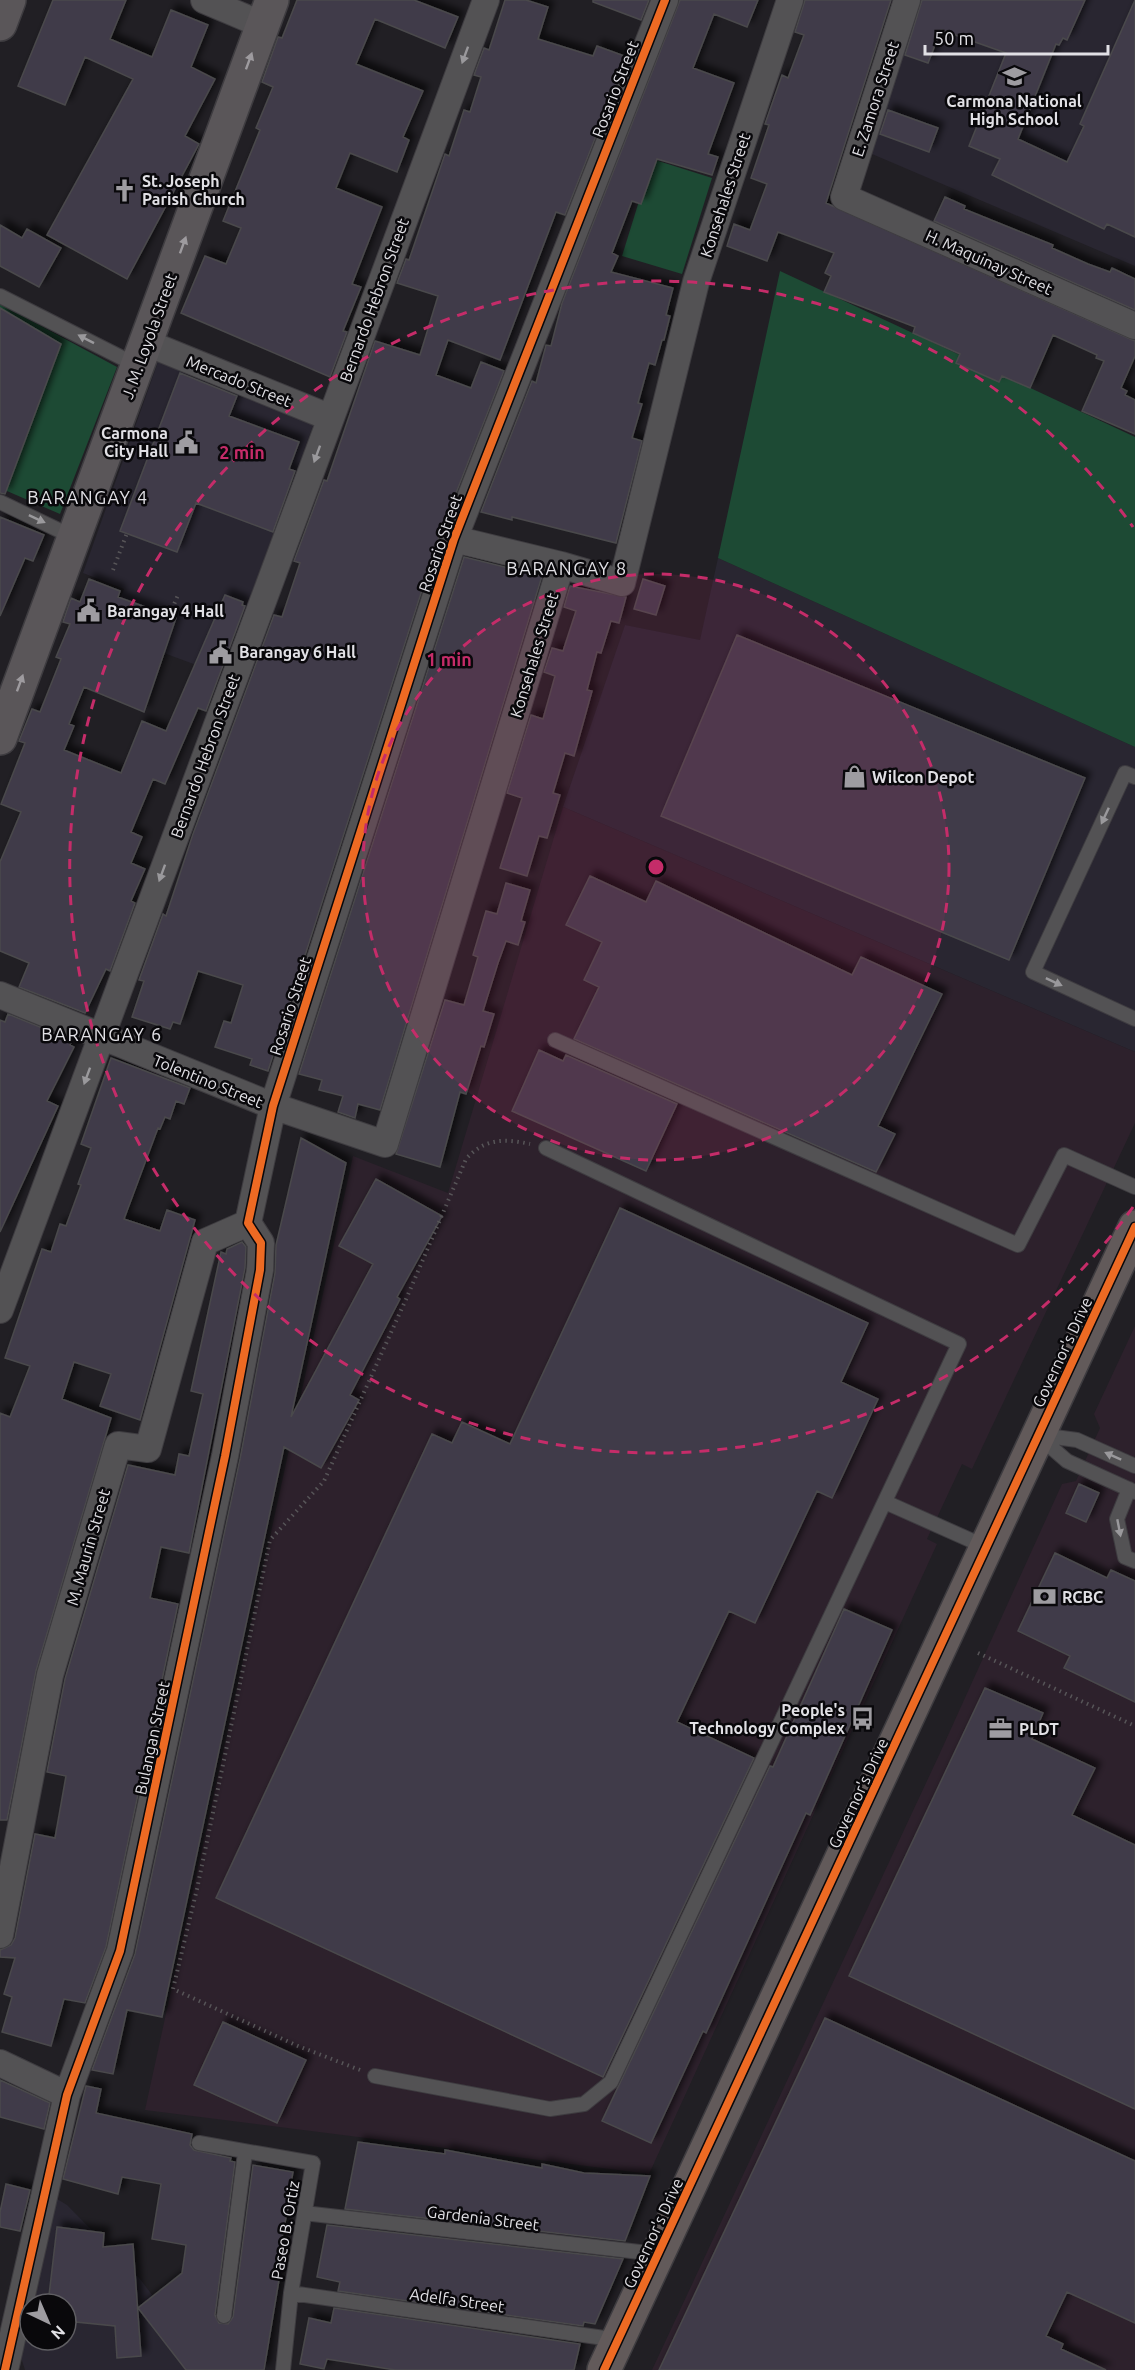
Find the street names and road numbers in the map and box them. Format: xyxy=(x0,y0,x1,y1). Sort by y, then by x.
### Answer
street label: Rosario Street xyxy=(588,37,642,140)
street label: E. Zamora Street xyxy=(848,39,902,159)
street label: Konsehales Street xyxy=(696,130,754,259)
street label: Bernardo Hebron Street xyxy=(336,215,412,384)
street label: H. Maquinay Street xyxy=(923,226,1056,298)
street label: J. M. Loyola Street xyxy=(118,270,180,401)
street label: Mercado Street xyxy=(184,352,295,410)
street label: Rosario Street xyxy=(415,491,465,594)
street label: Konsehales Street xyxy=(506,590,562,720)
street label: Bernardo Hebron Street xyxy=(167,671,243,840)
street label: Rosario Street xyxy=(266,954,315,1057)
street label: Tolentino Street xyxy=(151,1051,266,1111)
street label: Governor's Drive xyxy=(1029,1294,1095,1410)
street label: M. Maurin Street xyxy=(63,1486,113,1607)
street label: Bulangan Street xyxy=(131,1679,173,1796)
street label: Governor's Drive xyxy=(825,1735,891,1851)
street label: Governor's Drive xyxy=(620,2175,686,2291)
street label: Paseo B. Ortiz xyxy=(267,2179,303,2281)
street label: Gardenia Street xyxy=(426,2202,541,2234)
street label: Adelfa Street xyxy=(409,2284,506,2316)

